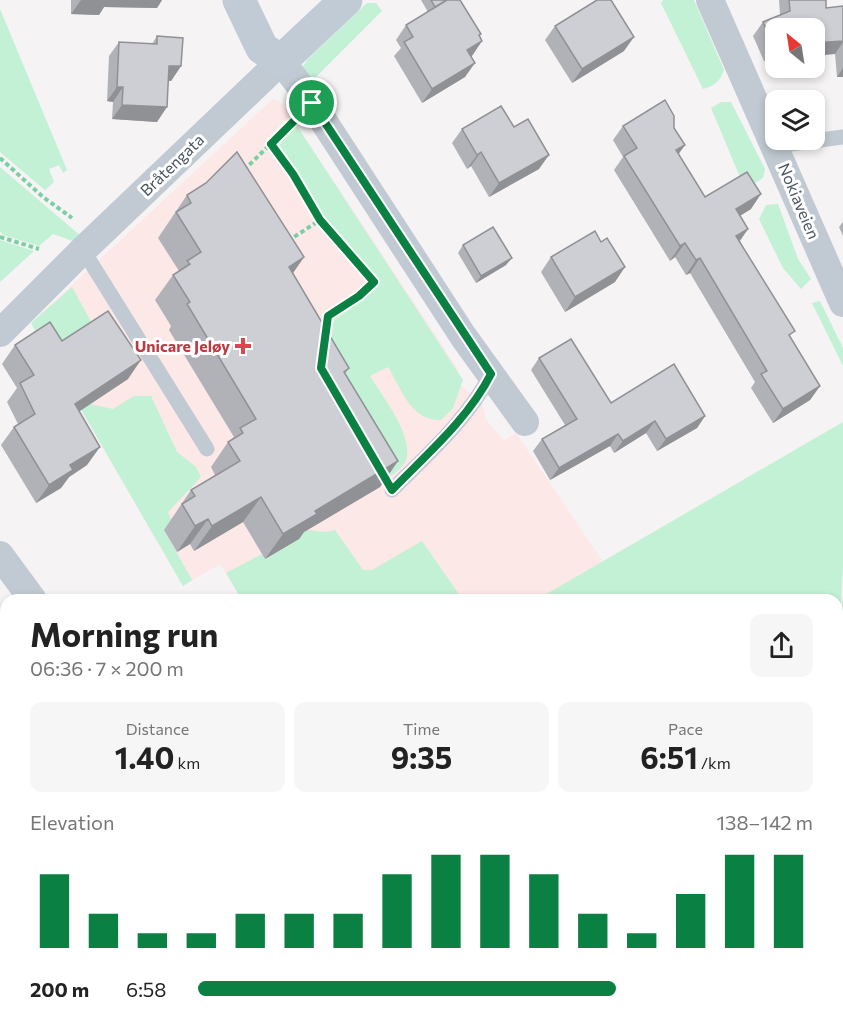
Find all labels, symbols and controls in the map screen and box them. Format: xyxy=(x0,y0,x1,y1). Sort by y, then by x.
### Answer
north arrow xyxy=(765,18,825,78)
map controls xyxy=(765,18,825,150)
pin xyxy=(286,77,337,128)
icon: arrive xyxy=(295,86,328,119)
button: layers xyxy=(765,90,825,150)
street label: Bråtengata xyxy=(136,130,207,200)
street label: Nokiaveien xyxy=(775,160,824,242)
place label: Unicare Jeløy xyxy=(135,336,230,355)
marker: Unicare Jeløy xyxy=(234,337,252,355)
text: Morning run xyxy=(30,613,218,654)
button: share xyxy=(750,614,813,677)
text: 06:36 · 7 × 200 m xyxy=(30,656,184,680)
text: Distance xyxy=(126,719,189,738)
text: Time xyxy=(403,719,440,738)
text: Pace xyxy=(668,719,703,738)
text: 1.40 xyxy=(115,738,174,775)
text: 9:35 xyxy=(391,738,452,775)
text: 6:51 xyxy=(640,738,698,775)
text: km xyxy=(174,753,200,772)
text: /km xyxy=(698,753,731,772)
text: Elevation xyxy=(30,810,115,834)
text: 138–142 m xyxy=(716,810,813,834)
text: 200 m xyxy=(30,977,89,1001)
text: 6:58 xyxy=(126,977,167,1001)

